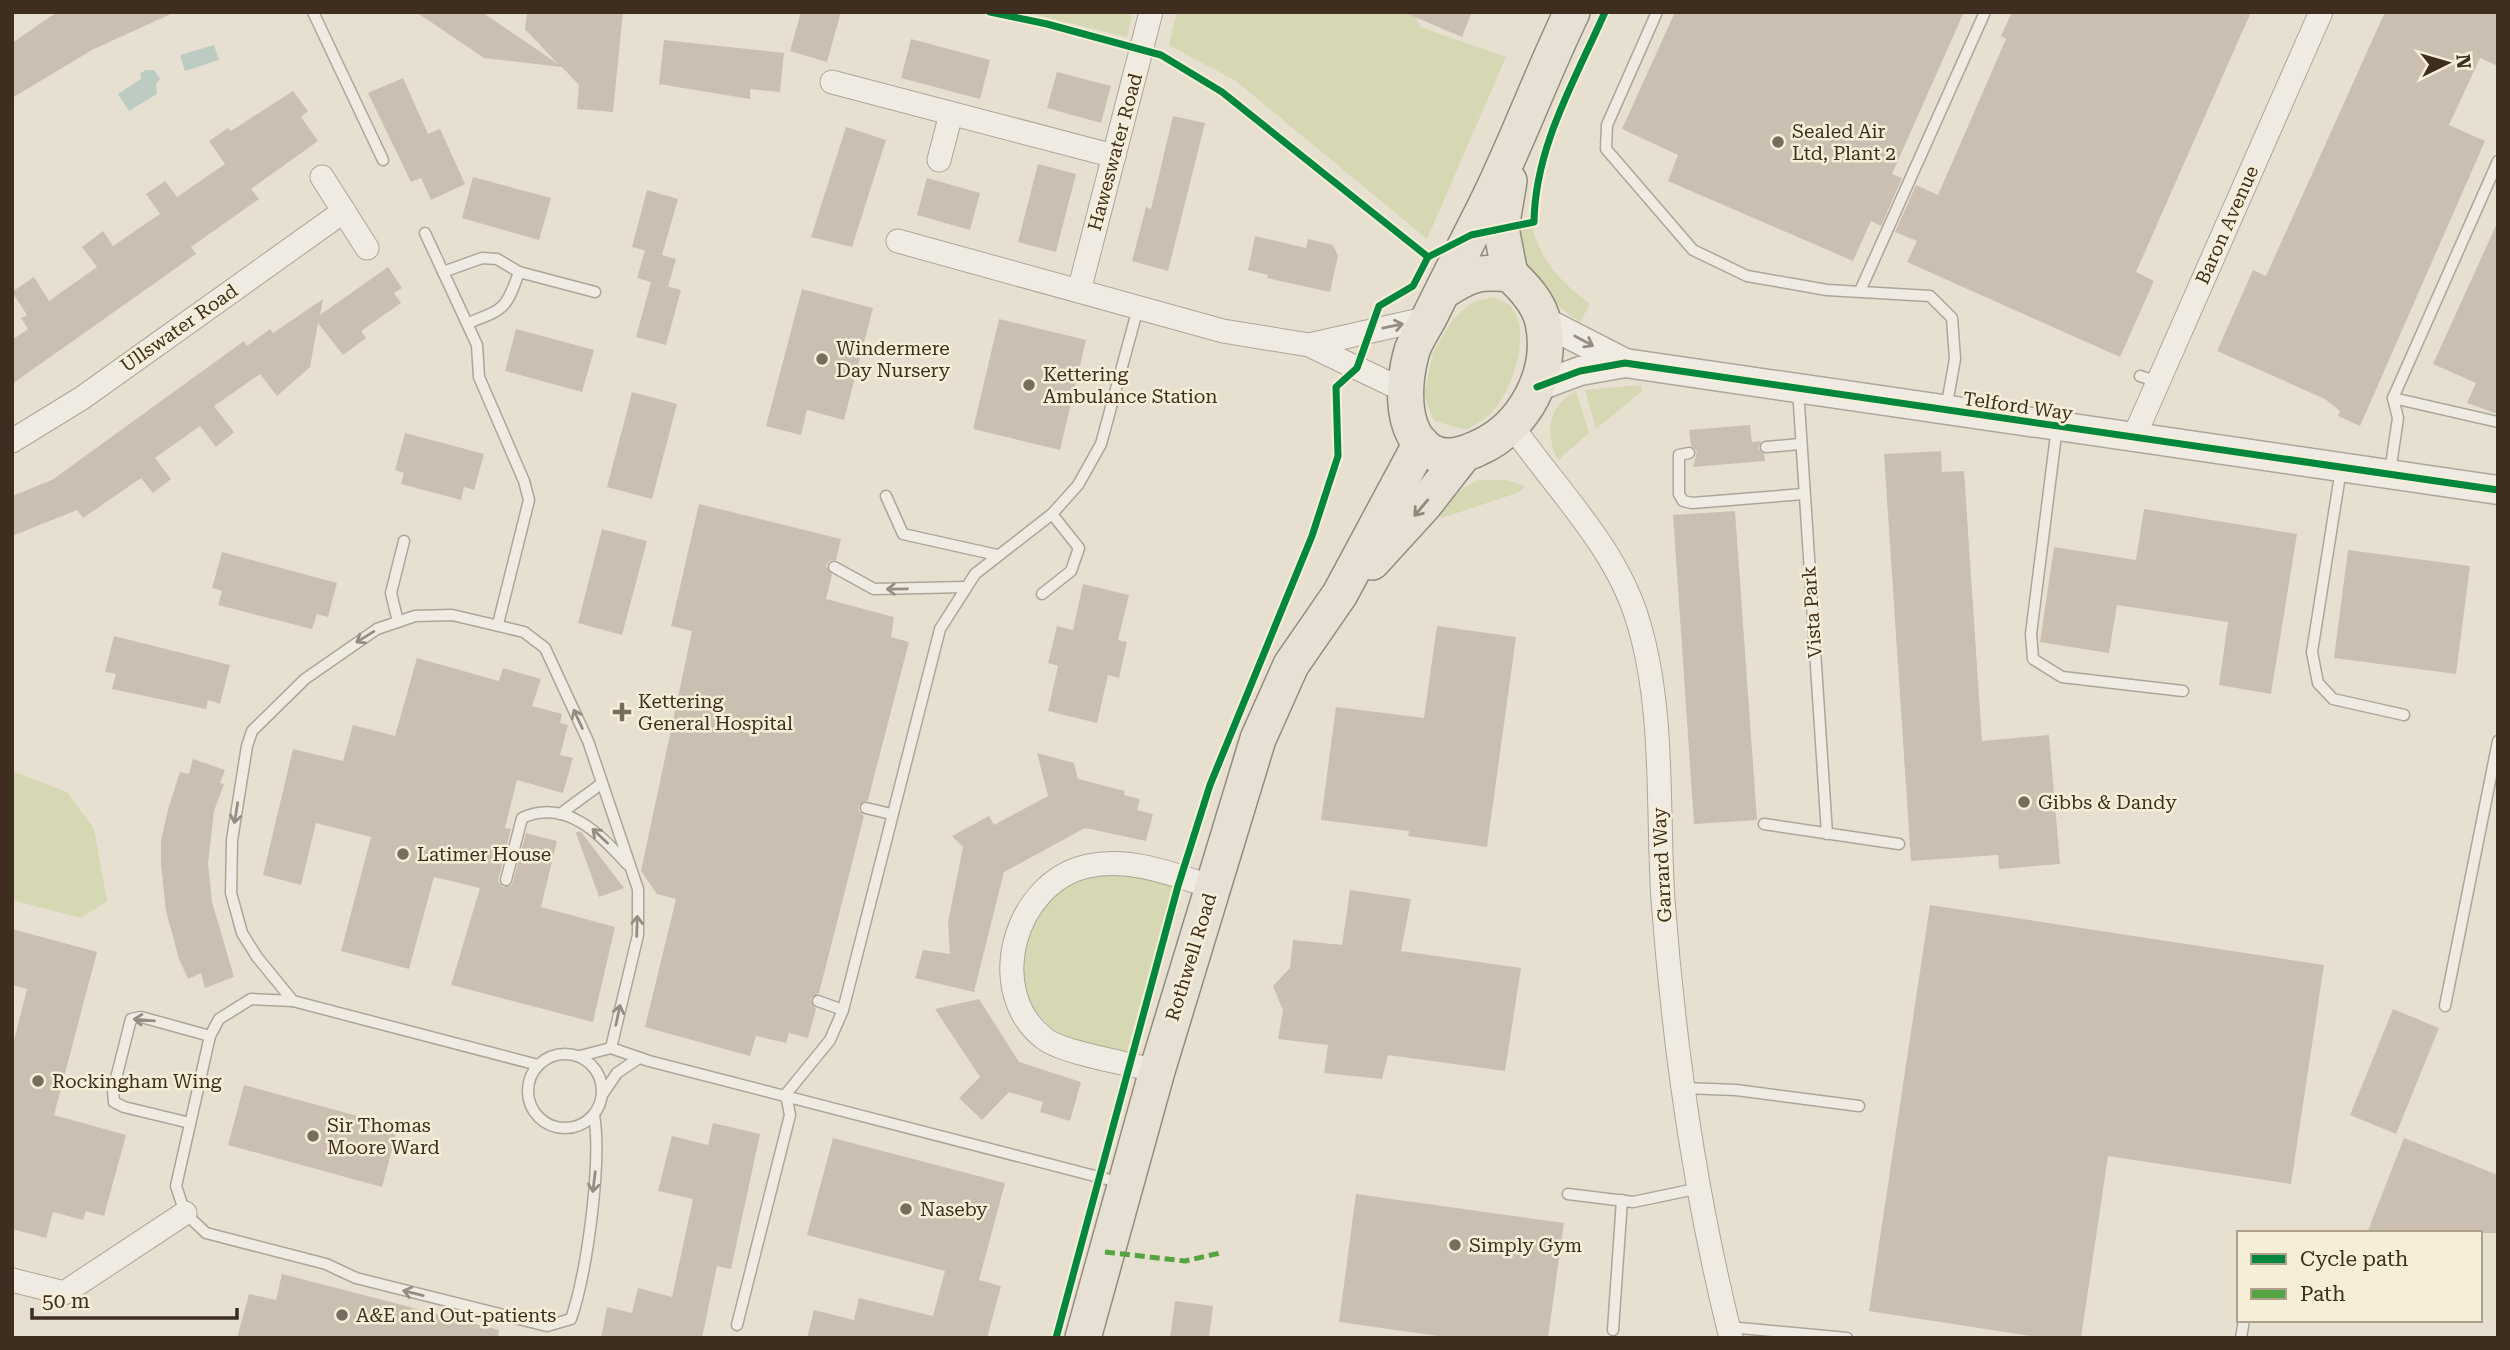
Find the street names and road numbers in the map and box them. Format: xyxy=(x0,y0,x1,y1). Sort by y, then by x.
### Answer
street label: Haweswater Road xyxy=(1083,71,1147,233)
street label: Baron Avenue xyxy=(2191,162,2263,288)
street label: Ullswater Road xyxy=(116,279,242,377)
street label: Telford Way xyxy=(1962,387,2075,425)
street label: Vista Park xyxy=(1797,565,1827,659)
street label: Garrard Way xyxy=(1647,806,1677,923)
street label: Rothwell Road xyxy=(1161,890,1221,1024)

